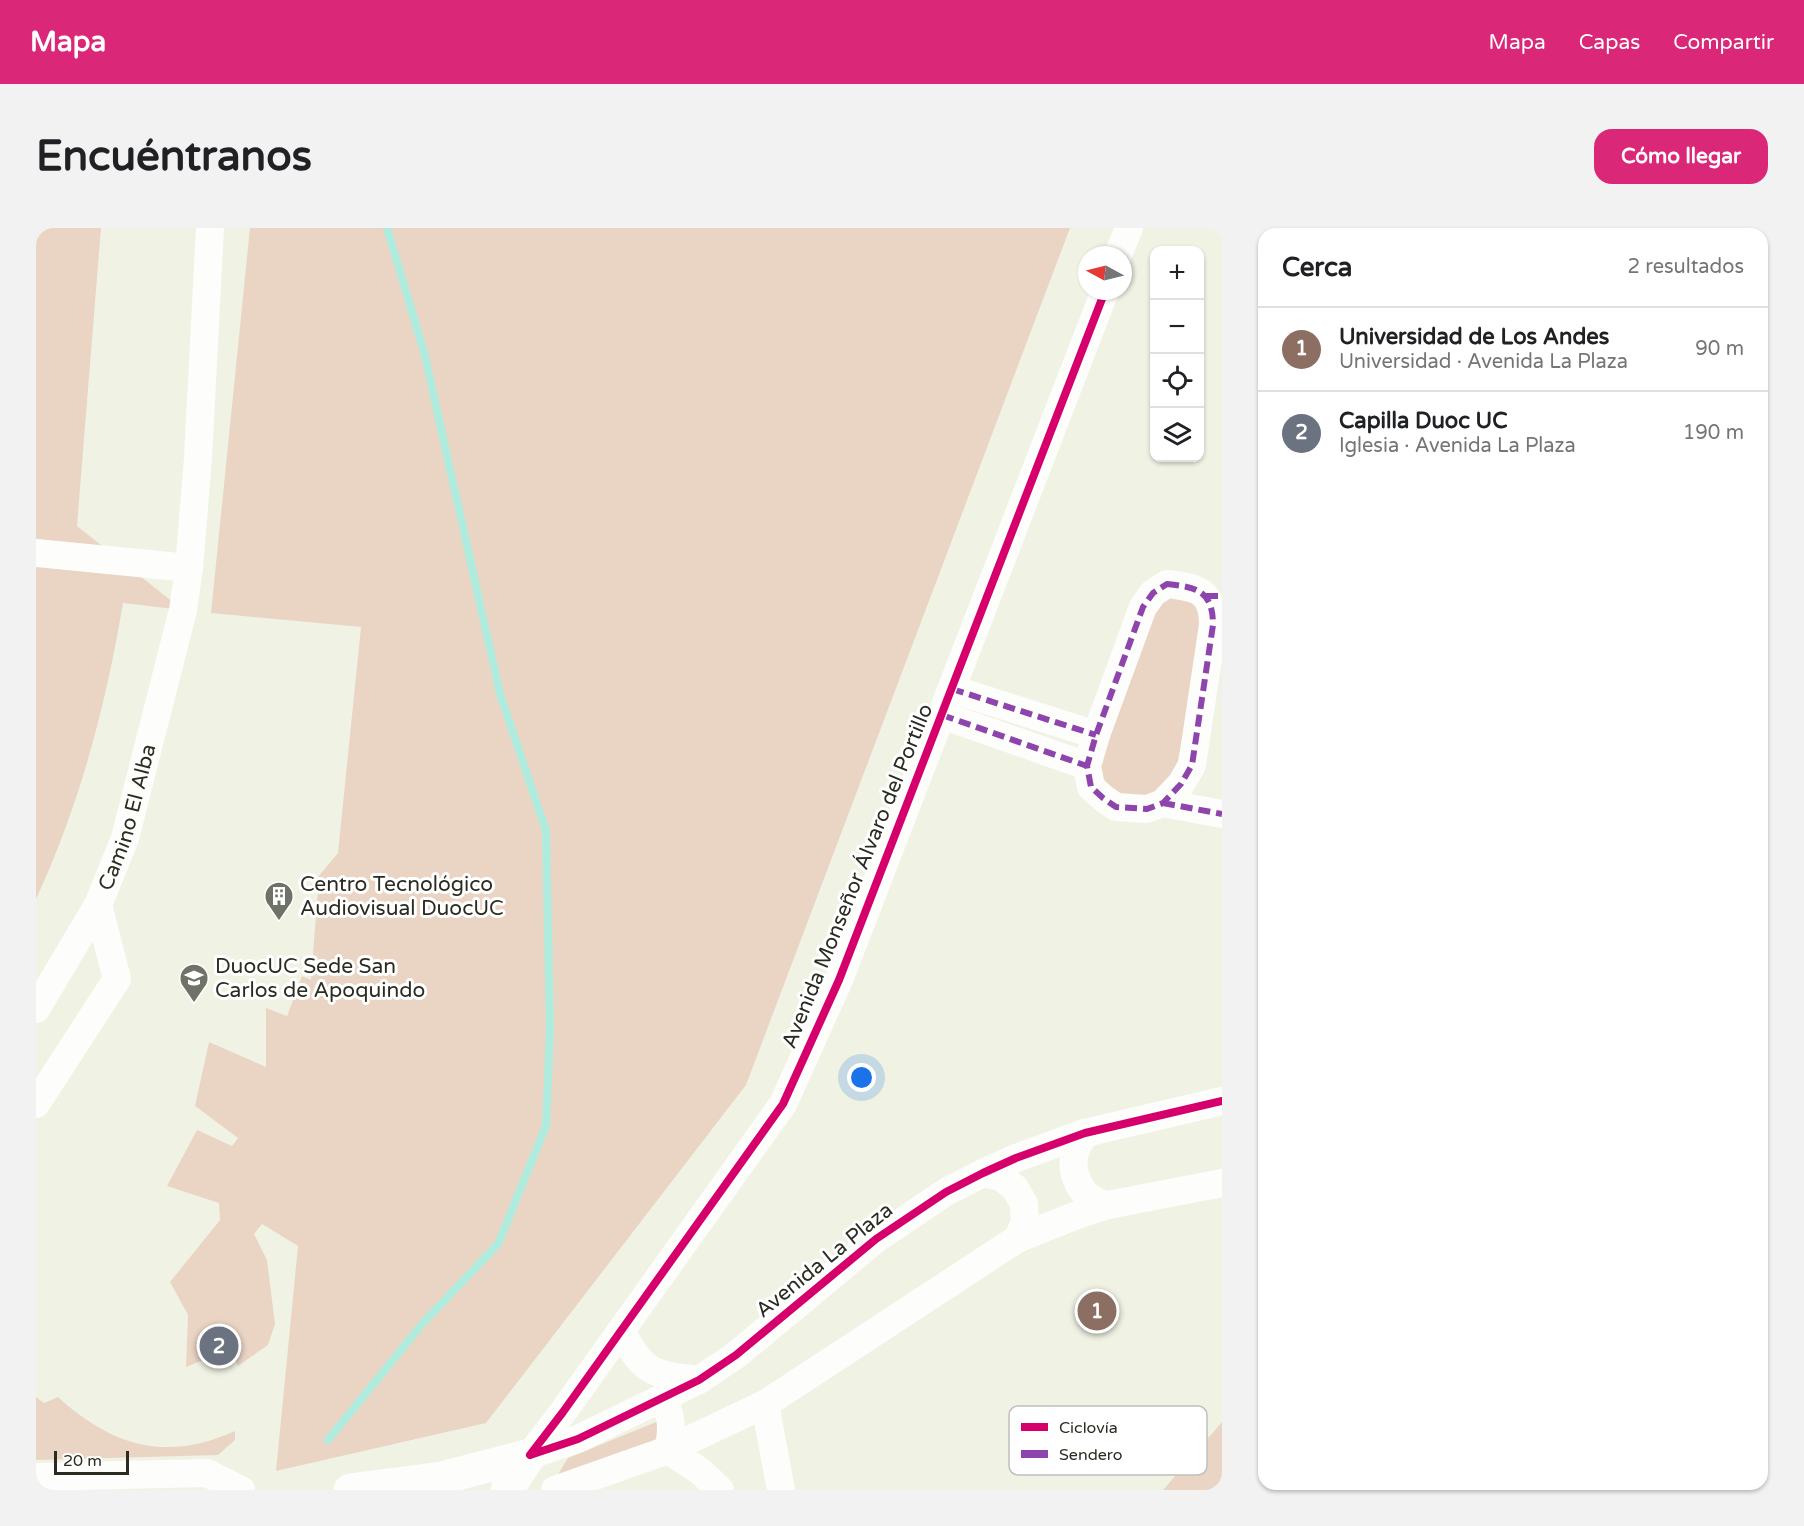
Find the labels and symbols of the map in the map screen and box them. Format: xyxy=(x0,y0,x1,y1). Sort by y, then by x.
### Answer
north arrow xyxy=(1078,246,1132,300)
street label: Avenida Monseñor Álvaro del Portillo xyxy=(777,700,938,1052)
street label: Camino El Alba xyxy=(93,741,161,894)
place label: Centro Tecnológico Audiovisual DuocUC xyxy=(300,872,504,921)
building icon: Centro Tecnológico Audiovisual DuocUC xyxy=(263,880,295,922)
place label: DuocUC Sede San Carlos de Apoquindo xyxy=(215,954,425,1003)
school or university icon: DuocUC Sede San Carlos de Apoquindo xyxy=(178,962,210,1004)
your location xyxy=(847,1063,876,1092)
street label: Avenida La Plaza xyxy=(751,1198,898,1323)
pin: 1 xyxy=(1078,1288,1116,1334)
pin: 2 xyxy=(200,1324,238,1368)
legend xyxy=(1009,1406,1207,1475)
text: Ciclovía xyxy=(1059,1418,1118,1438)
text: Sendero xyxy=(1059,1445,1122,1465)
scale bar xyxy=(54,1448,129,1476)

